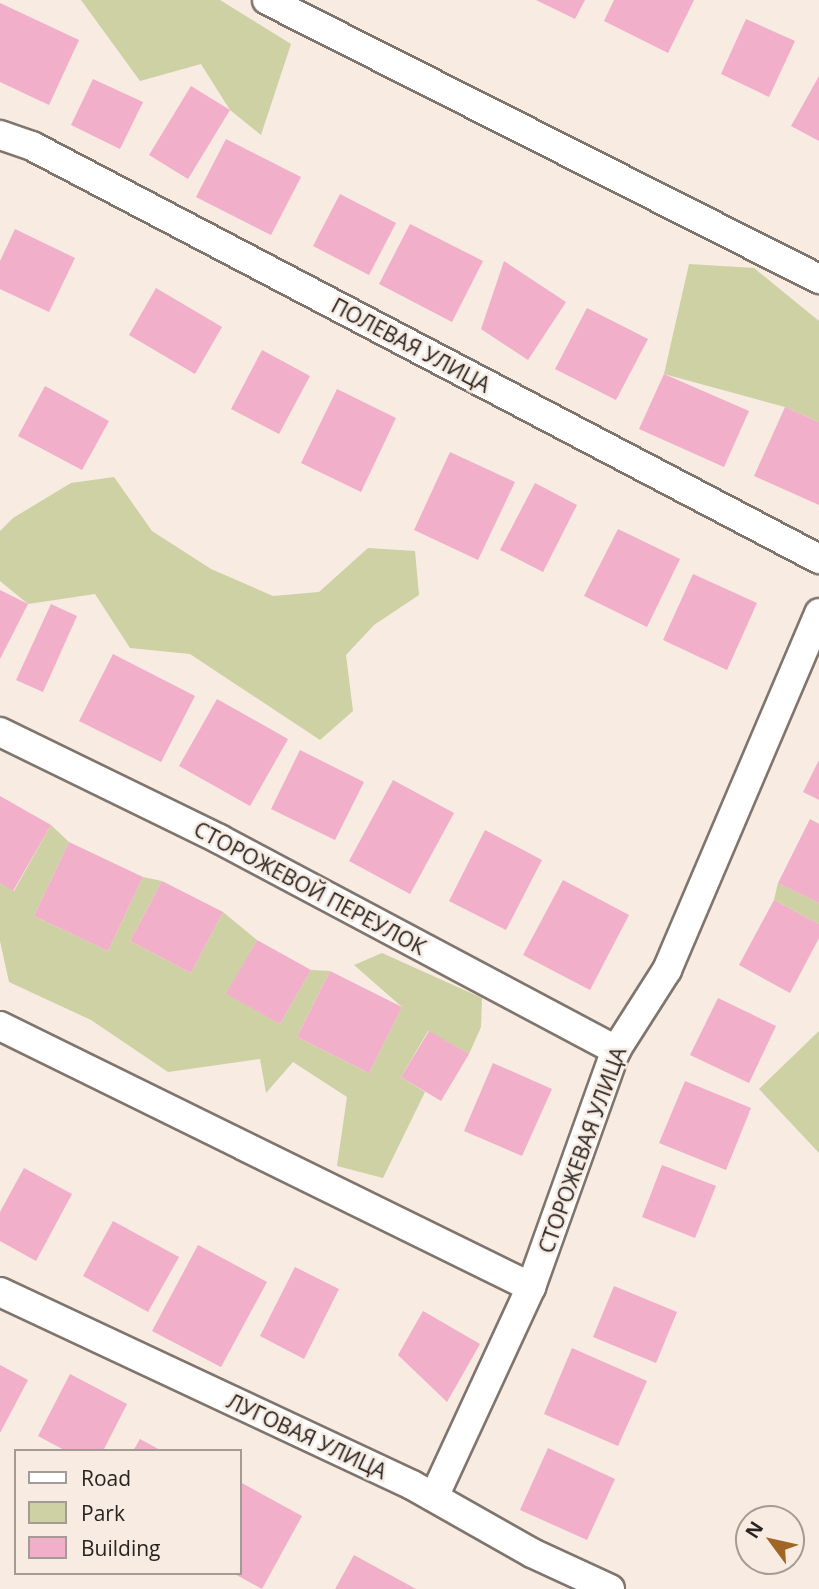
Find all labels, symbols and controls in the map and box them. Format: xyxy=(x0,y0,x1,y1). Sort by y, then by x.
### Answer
street label: ПОЛЕВАЯ УЛИЦА xyxy=(327,293,495,397)
street label: СТОРОЖЕВОЙ ПЕРЕУЛОК xyxy=(190,816,430,960)
street label: СТОРОЖЕВАЯ УЛИЦА xyxy=(533,1044,631,1256)
street label: ЛУГОВАЯ УЛИЦА xyxy=(223,1388,391,1484)
legend xyxy=(14,1449,242,1575)
text: Road xyxy=(81,1464,131,1492)
text: Park xyxy=(81,1499,125,1527)
north arrow xyxy=(735,1505,805,1575)
text: N xyxy=(739,1516,769,1543)
text: Building xyxy=(81,1534,160,1562)

